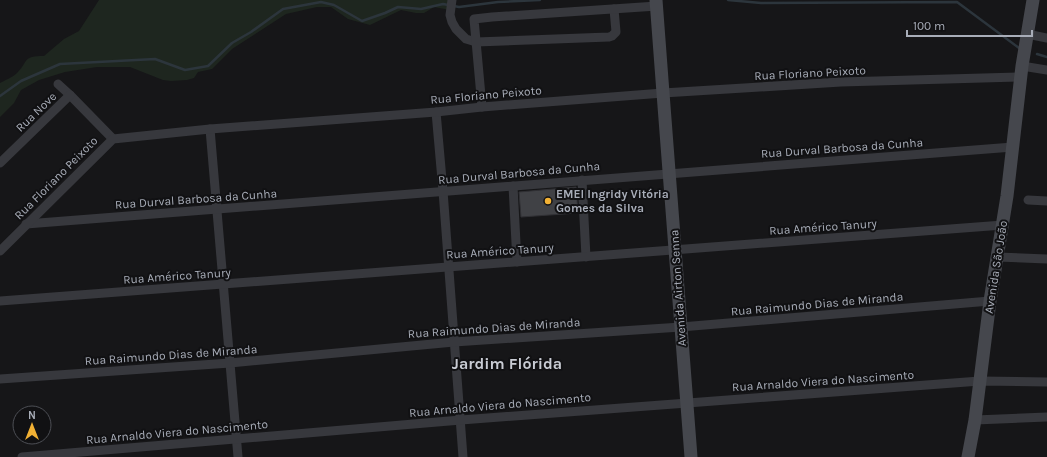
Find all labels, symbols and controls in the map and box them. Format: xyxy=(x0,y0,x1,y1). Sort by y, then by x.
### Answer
scale bar xyxy=(907,12,1032,38)
text: 100 m xyxy=(913,19,945,33)
street label: Rua Floriano Peixoto xyxy=(754,63,866,83)
street label: Rua Floriano Peixoto xyxy=(430,83,542,107)
street label: Rua Nove xyxy=(13,89,59,135)
street label: Rua Floriano Peixoto xyxy=(12,134,100,222)
street label: Rua Durval Barbosa da Cunha xyxy=(760,135,924,161)
street label: Rua Durval Barbosa da Cunha xyxy=(437,159,601,187)
street label: Rua Durval Barbosa da Cunha xyxy=(114,186,278,212)
place label: EMEI lngridy Vitória Gomes da Silva xyxy=(556,187,669,215)
marker: EMEI lngridy Vitória Gomes da Silva xyxy=(543,196,553,206)
street label: Rua Américo Tanury xyxy=(769,216,878,238)
street label: Avenida São João xyxy=(982,219,1010,315)
street label: Avenida Airton Senna xyxy=(667,229,689,347)
street label: Rua Américo Tanury xyxy=(446,240,555,262)
street label: Rua Américo Tanury xyxy=(123,265,232,287)
street label: Rua Raimundo Dias de Miranda xyxy=(730,289,904,319)
street label: Rua Raimundo Dias de Miranda xyxy=(407,315,581,341)
street label: Rua Raimundo Dias de Miranda xyxy=(84,342,258,368)
district label: Jardim Flórida xyxy=(452,354,562,373)
street label: Rua Arnaldo Viera do Nascimento xyxy=(732,368,914,394)
street label: Rua Arnaldo Viera do Nascimento xyxy=(409,390,591,420)
north arrow xyxy=(12,405,52,445)
text: N xyxy=(28,409,36,422)
street label: Rua Arnaldo Viera do Nascimento xyxy=(86,417,268,447)

